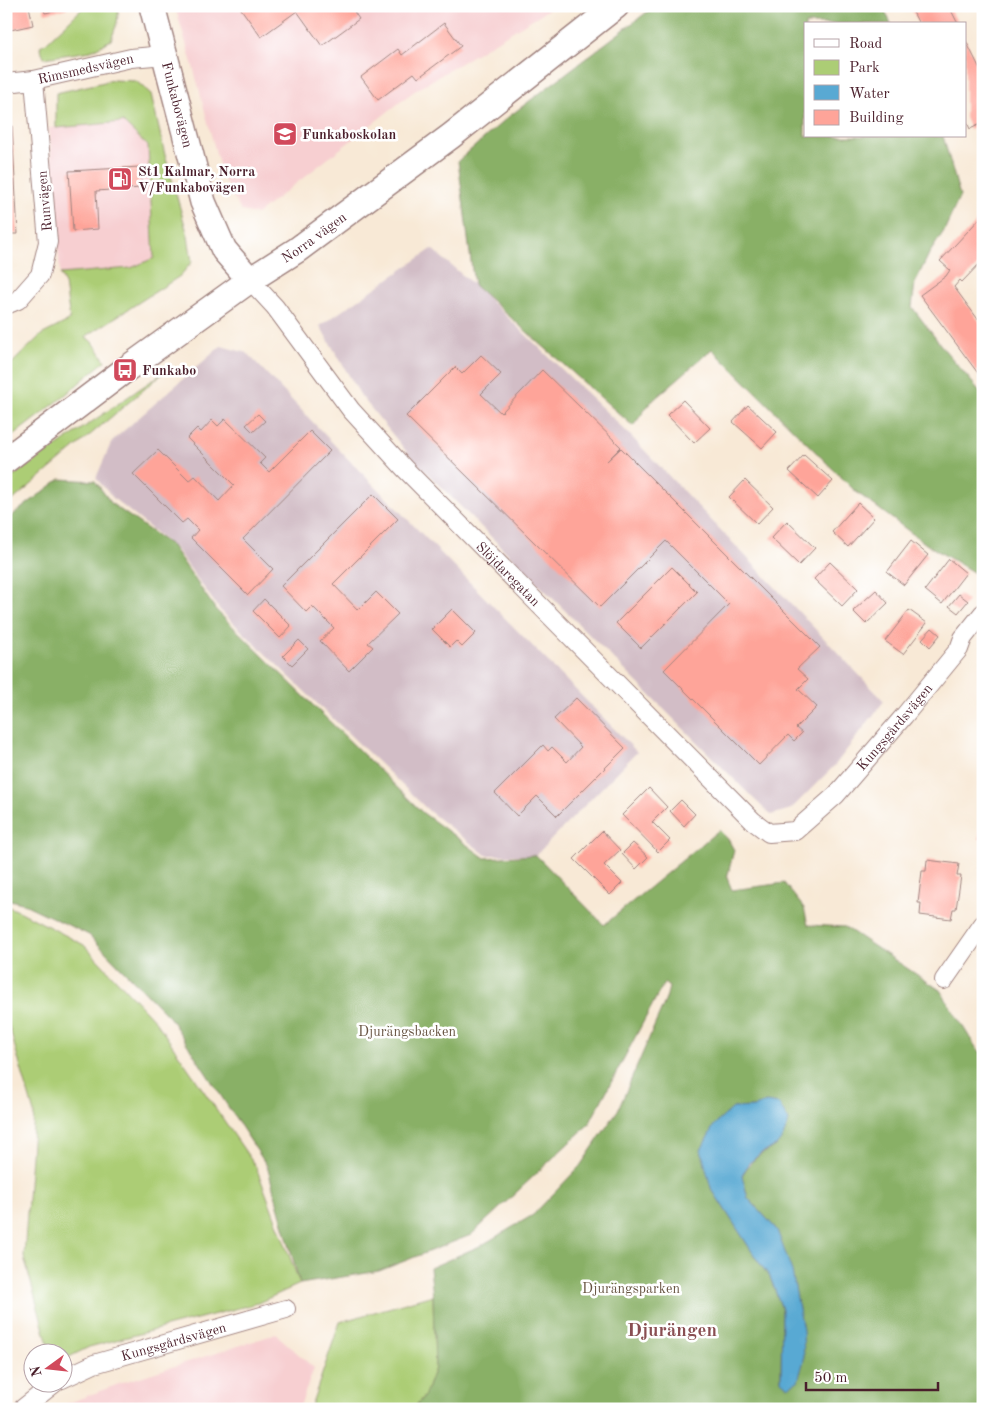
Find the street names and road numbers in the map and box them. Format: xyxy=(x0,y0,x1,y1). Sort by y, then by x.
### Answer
street label: Rimsmedsvägen xyxy=(36,52,135,87)
street label: Funkabovägen xyxy=(159,61,195,150)
street label: Runvägen xyxy=(35,170,55,232)
street label: Norra vägen xyxy=(279,210,350,266)
street label: Slöjdaregatan xyxy=(473,540,543,610)
street label: Kungsgårdsvägen xyxy=(854,681,936,774)
street label: Kungsgårdsvägen xyxy=(120,1320,228,1364)

